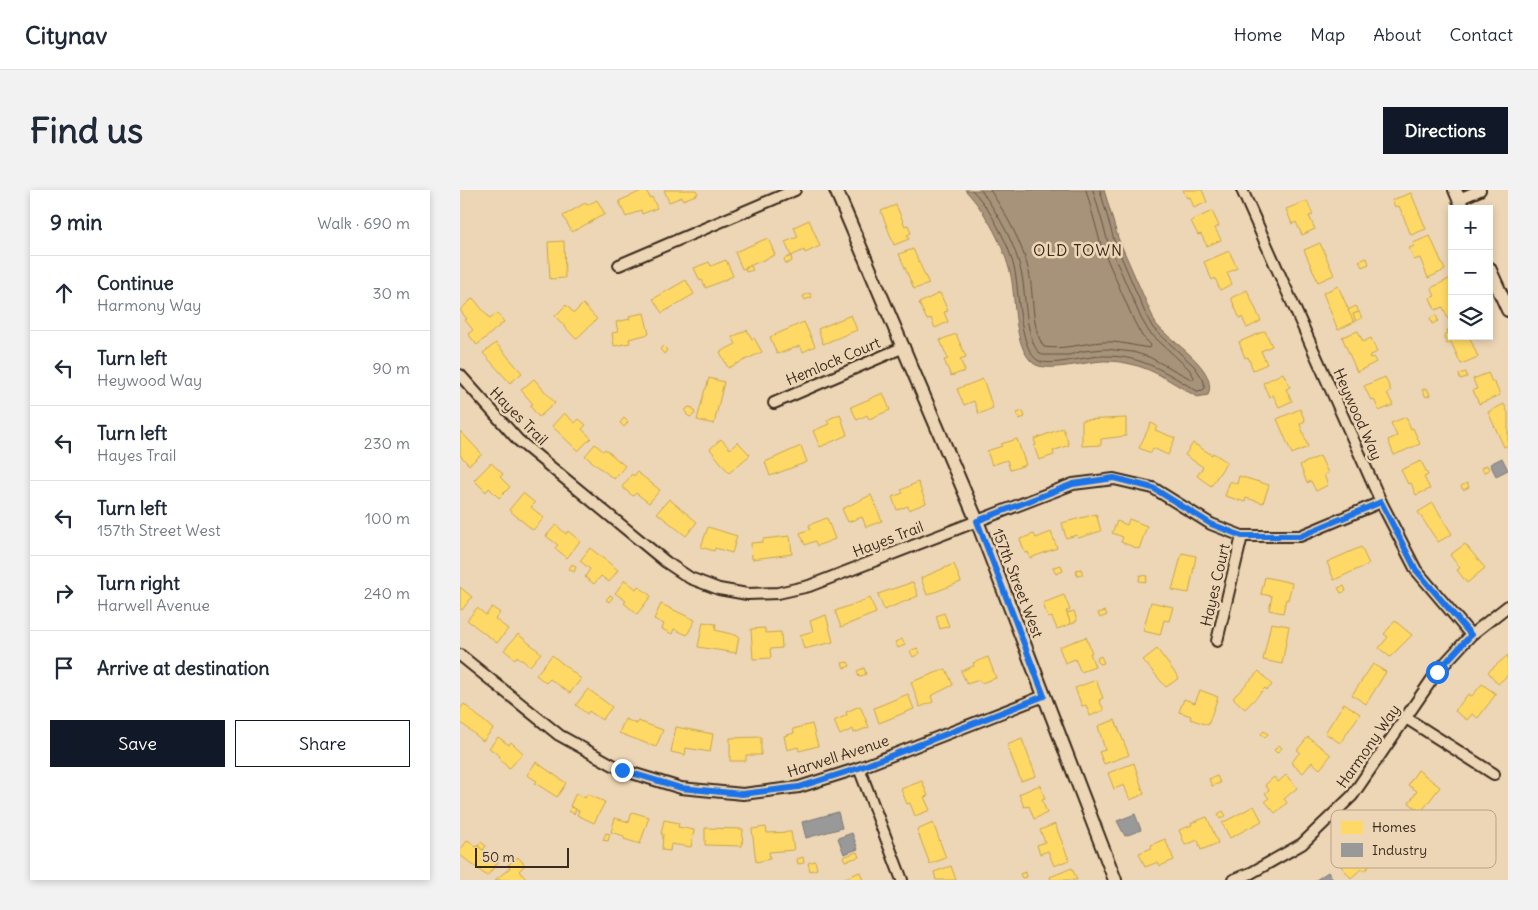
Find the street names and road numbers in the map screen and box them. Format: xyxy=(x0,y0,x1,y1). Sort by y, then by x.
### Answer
street label: Hemlock Court xyxy=(783,333,883,389)
street label: Heywood Way xyxy=(1329,365,1387,463)
street label: Hayes Trail xyxy=(486,383,552,449)
street label: Hayes Trail xyxy=(850,517,926,561)
street label: 157th Street West xyxy=(988,526,1048,640)
street label: Hayes Court xyxy=(1196,542,1234,628)
street label: Harmony Way xyxy=(1332,700,1404,792)
street label: Harwell Avenue xyxy=(785,731,891,781)

